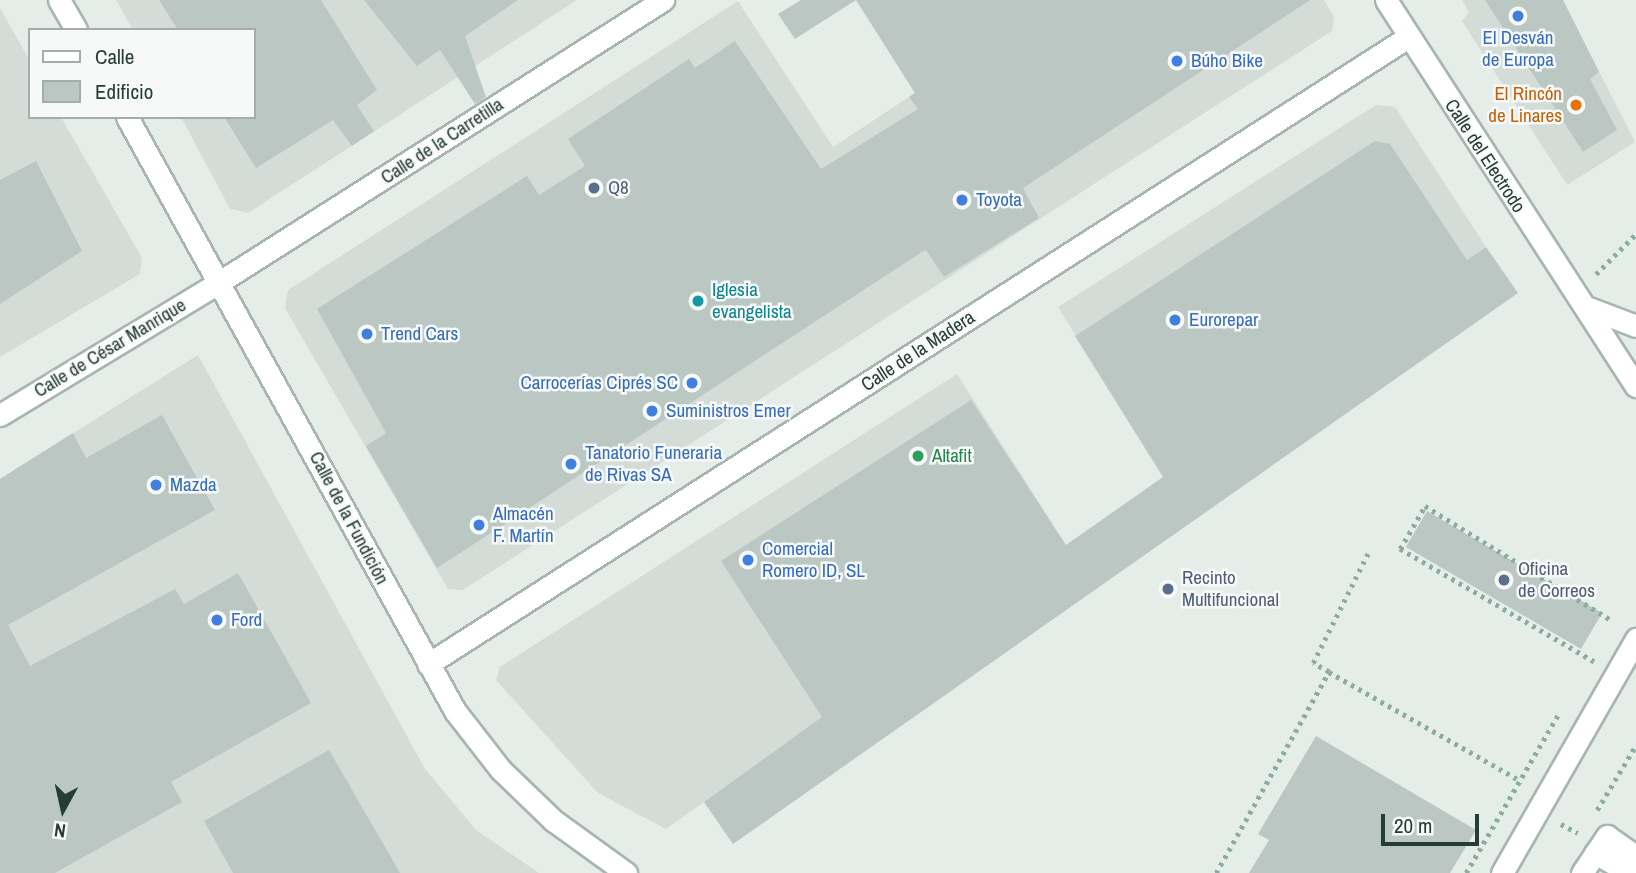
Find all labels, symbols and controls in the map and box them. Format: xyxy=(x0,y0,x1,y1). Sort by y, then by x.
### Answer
marker: El Desván de Europa xyxy=(1510,8,1526,24)
place label: El Desván de Europa xyxy=(1482,27,1554,71)
legend xyxy=(28,28,256,119)
text: Calle xyxy=(95,42,134,71)
place label: Búho Bike xyxy=(1191,50,1263,72)
marker: Búho Bike xyxy=(1169,53,1185,69)
text: Edificio xyxy=(95,77,153,106)
place label: El Rincón de Linares xyxy=(1488,83,1562,127)
street label: Calle de la Carretilla xyxy=(377,93,507,189)
street label: Calle del Electrodo xyxy=(1440,95,1530,217)
marker: El Rincón de Linares xyxy=(1568,97,1584,113)
place label: Q8 xyxy=(608,177,629,199)
marker: Q8 xyxy=(586,180,602,196)
place label: Toyota xyxy=(976,189,1022,211)
marker: Toyota xyxy=(954,192,970,208)
place label: Iglesia evangelista xyxy=(712,279,792,323)
marker: Iglesia evangelista xyxy=(690,293,706,309)
street label: Calle de César Manrique xyxy=(30,294,190,402)
street label: Calle de la Madera xyxy=(857,306,979,396)
place label: Eurorepar xyxy=(1189,309,1258,331)
marker: Eurorepar xyxy=(1167,312,1183,328)
place label: Trend Cars xyxy=(381,323,458,345)
marker: Trend Cars xyxy=(359,326,375,342)
place label: Carrocerías Ciprés SC xyxy=(520,372,678,394)
marker: Carrocerías Ciprés SC xyxy=(684,375,700,391)
place label: Suministros Emer xyxy=(666,400,791,422)
marker: Suministros Emer xyxy=(644,403,660,419)
place label: Tanatorio Funeraria de Rivas SA xyxy=(585,442,722,486)
place label: Altafit xyxy=(932,445,972,467)
street label: Calle de la Fundición xyxy=(304,448,394,588)
marker: Altafit xyxy=(910,448,926,464)
marker: Tanatorio Funeraria de Rivas SA xyxy=(563,456,579,472)
place label: Mazda xyxy=(170,474,217,496)
marker: Mazda xyxy=(148,477,164,493)
place label: Almacén F. Martín xyxy=(493,503,554,547)
marker: Almacén F. Martín xyxy=(471,517,487,533)
place label: Comercial Romero ID, SL xyxy=(762,538,865,582)
marker: Comercial Romero ID, SL xyxy=(740,552,756,568)
place label: Oficina de Correos xyxy=(1518,558,1595,602)
place label: Recinto Multifuncional xyxy=(1182,567,1279,611)
marker: Oficina de Correos xyxy=(1496,572,1512,588)
marker: Recinto Multifuncional xyxy=(1160,581,1176,597)
place label: Ford xyxy=(231,609,262,631)
marker: Ford xyxy=(209,612,225,628)
north arrow xyxy=(28,775,98,845)
scale bar xyxy=(1384,800,1482,844)
text: 20 m xyxy=(1394,811,1432,840)
text: N xyxy=(53,817,67,844)

